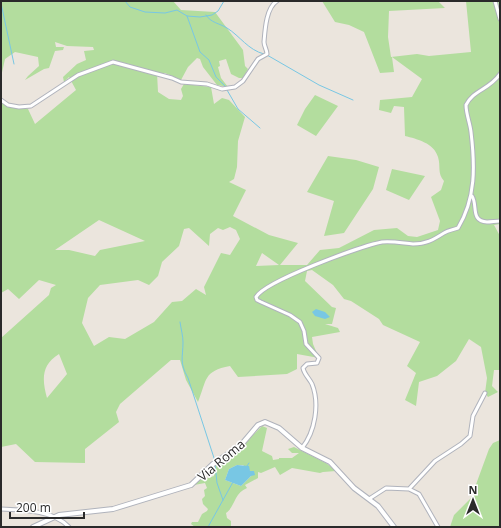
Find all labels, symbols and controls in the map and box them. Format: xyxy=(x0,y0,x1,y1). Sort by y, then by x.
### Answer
street label: Via Roma xyxy=(193,435,249,485)
north arrow xyxy=(453,480,493,520)
text: N xyxy=(469,482,477,497)
scale bar xyxy=(10,494,84,520)
text: 200 m xyxy=(16,499,51,516)

